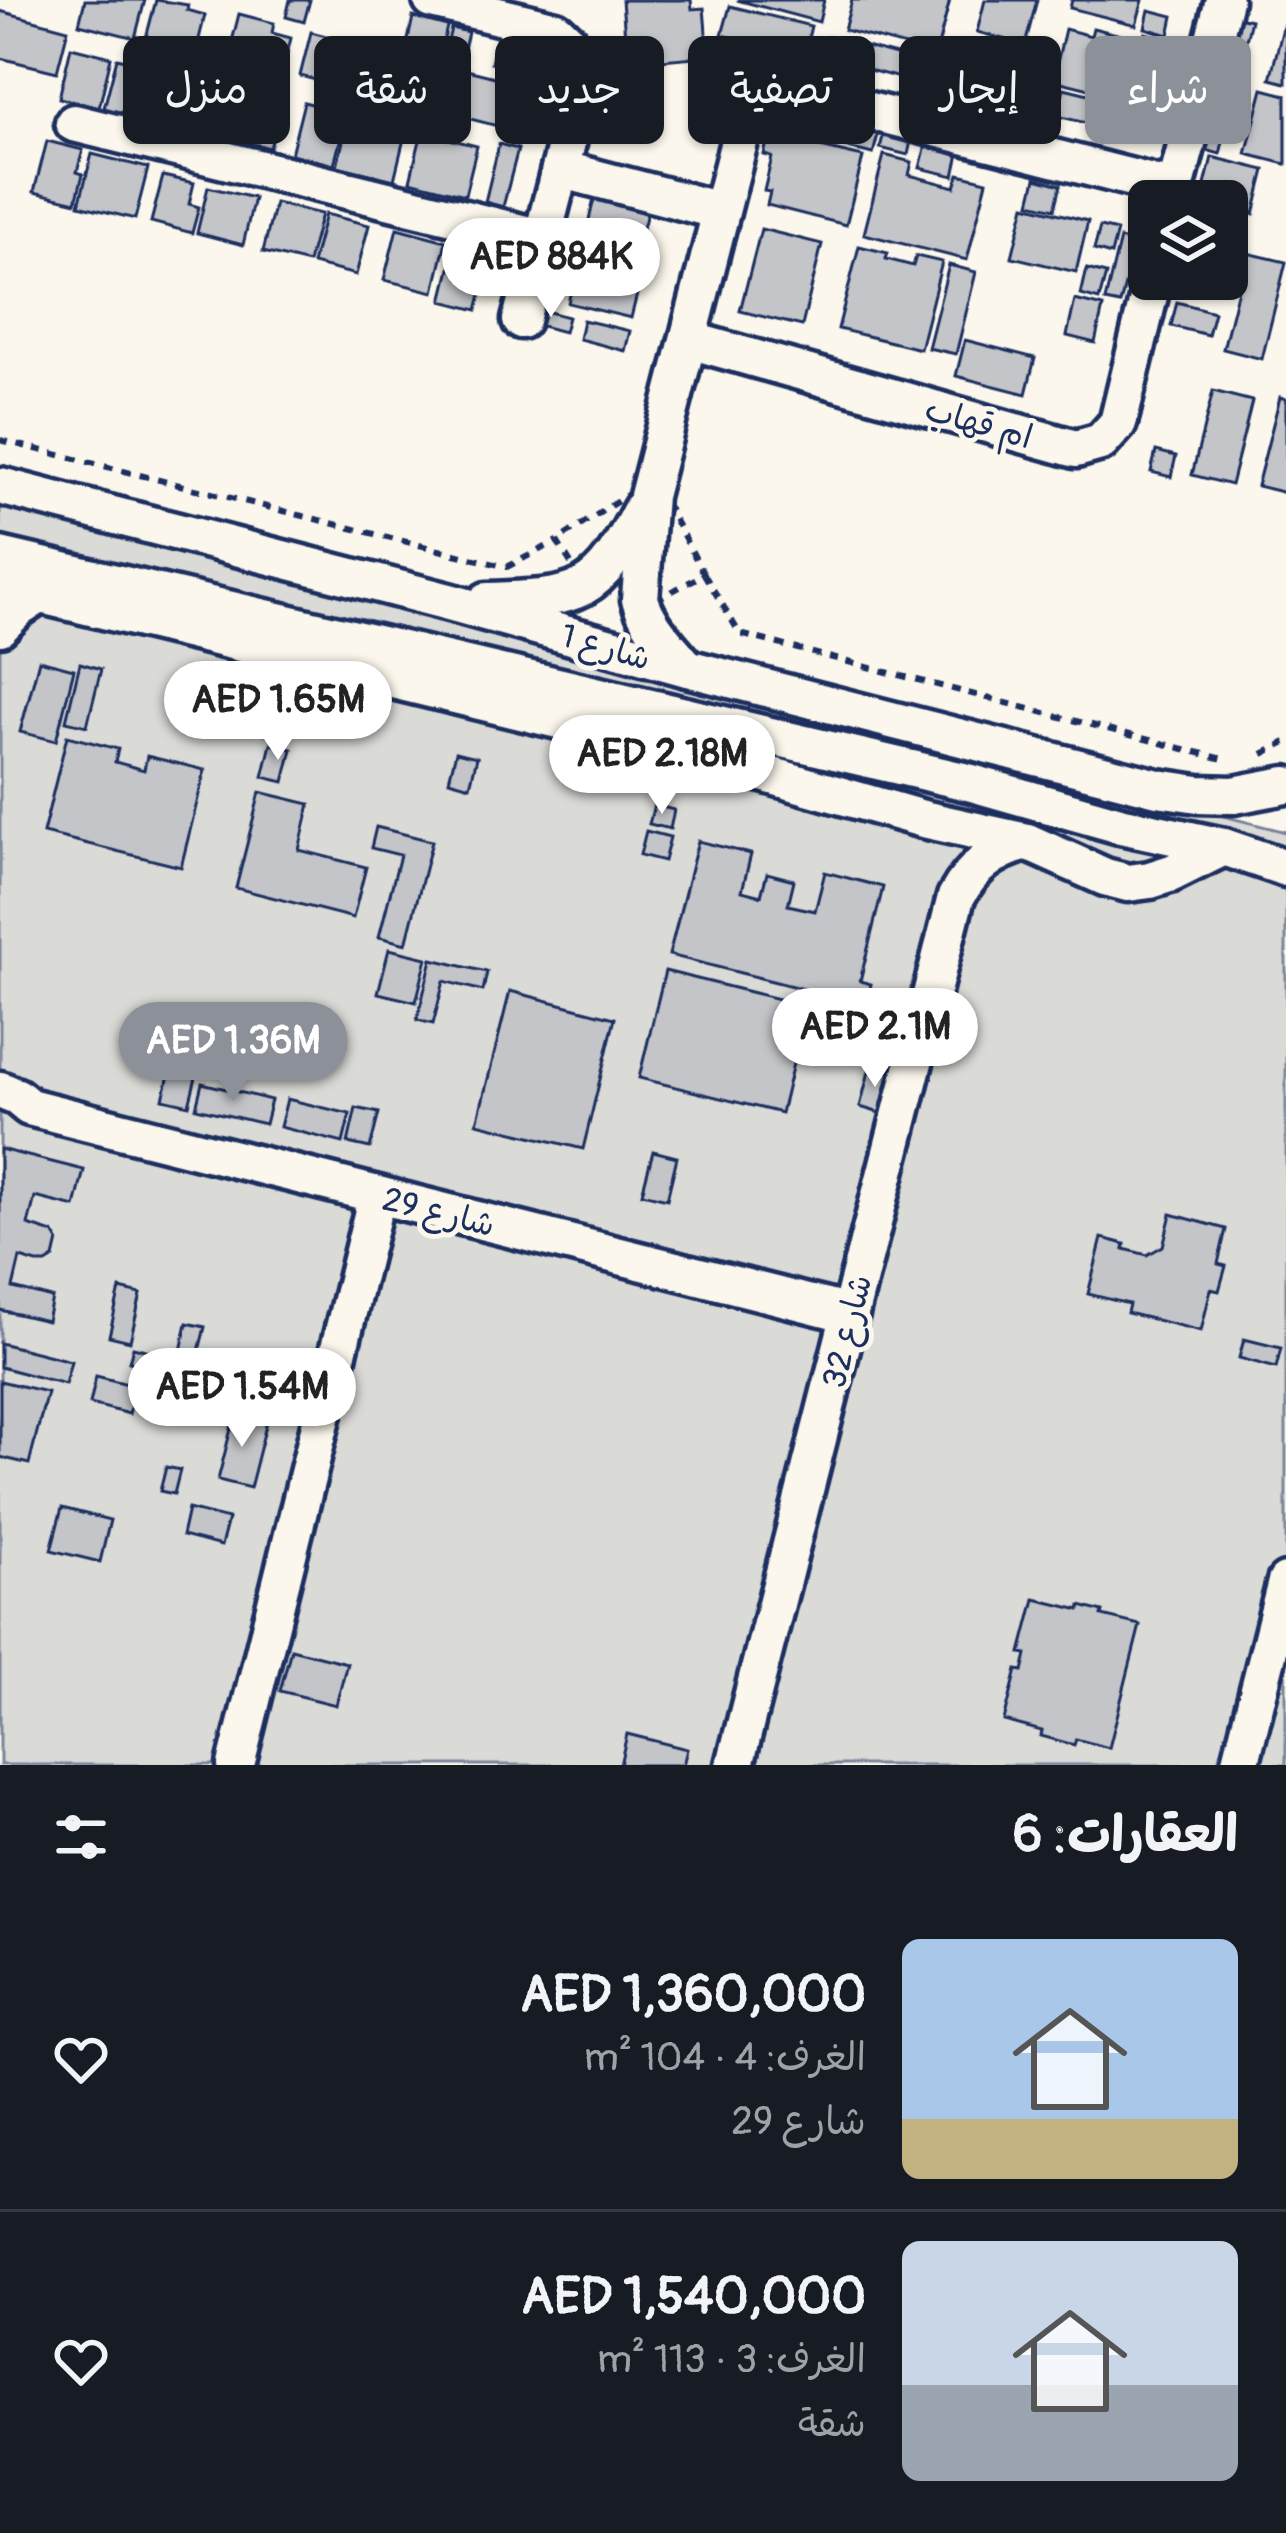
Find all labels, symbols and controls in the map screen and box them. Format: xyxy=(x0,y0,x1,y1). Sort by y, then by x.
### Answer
chip: منزل xyxy=(123,36,290,144)
chip: شقة xyxy=(314,36,471,144)
chip: جديد xyxy=(495,36,664,144)
chip: تصفية xyxy=(688,36,875,144)
chip: إيجار xyxy=(899,36,1061,144)
chip: شراء xyxy=(1085,36,1251,144)
map controls xyxy=(1128,180,1248,300)
button: layers xyxy=(1128,180,1248,300)
pin: AED 884K xyxy=(427,218,675,320)
text: AED 884K xyxy=(469,232,633,281)
street label: ام قهاب xyxy=(919,389,1037,462)
street label: شارع 1 xyxy=(555,615,655,682)
pin: AED 1.65M xyxy=(141,661,415,763)
text: AED 1.65M xyxy=(191,675,365,724)
pin: AED 2.18M xyxy=(525,715,799,817)
text: AED 2.18M xyxy=(576,729,748,778)
pin: AED 2.1M xyxy=(751,988,999,1090)
pin: AED 1.36M xyxy=(96,1002,370,1104)
text: AED 2.1M xyxy=(799,1002,951,1051)
text: AED 1.36M xyxy=(146,1016,320,1065)
street label: شارع 29 xyxy=(378,1179,499,1248)
street label: شارع 32 xyxy=(814,1270,883,1393)
pin: AED 1.54M xyxy=(105,1348,379,1450)
text: AED 1.54M xyxy=(155,1362,329,1411)
text: العقارات: 6 xyxy=(1013,1803,1238,1867)
icon: filters xyxy=(48,1804,114,1870)
text: AED 1,360,000 xyxy=(520,1963,866,2027)
icon: home xyxy=(998,1987,1142,2131)
icon: heart xyxy=(48,2026,114,2092)
text: الغرف: 4 · 104 m² xyxy=(584,2033,866,2082)
text: شارع 29 xyxy=(731,2097,866,2146)
text: AED 1,540,000 xyxy=(521,2265,866,2329)
icon: home xyxy=(998,2289,1142,2433)
icon: heart xyxy=(48,2328,114,2394)
text: الغرف: 3 · 113 m² xyxy=(597,2335,866,2384)
text: شقة xyxy=(798,2399,866,2448)

